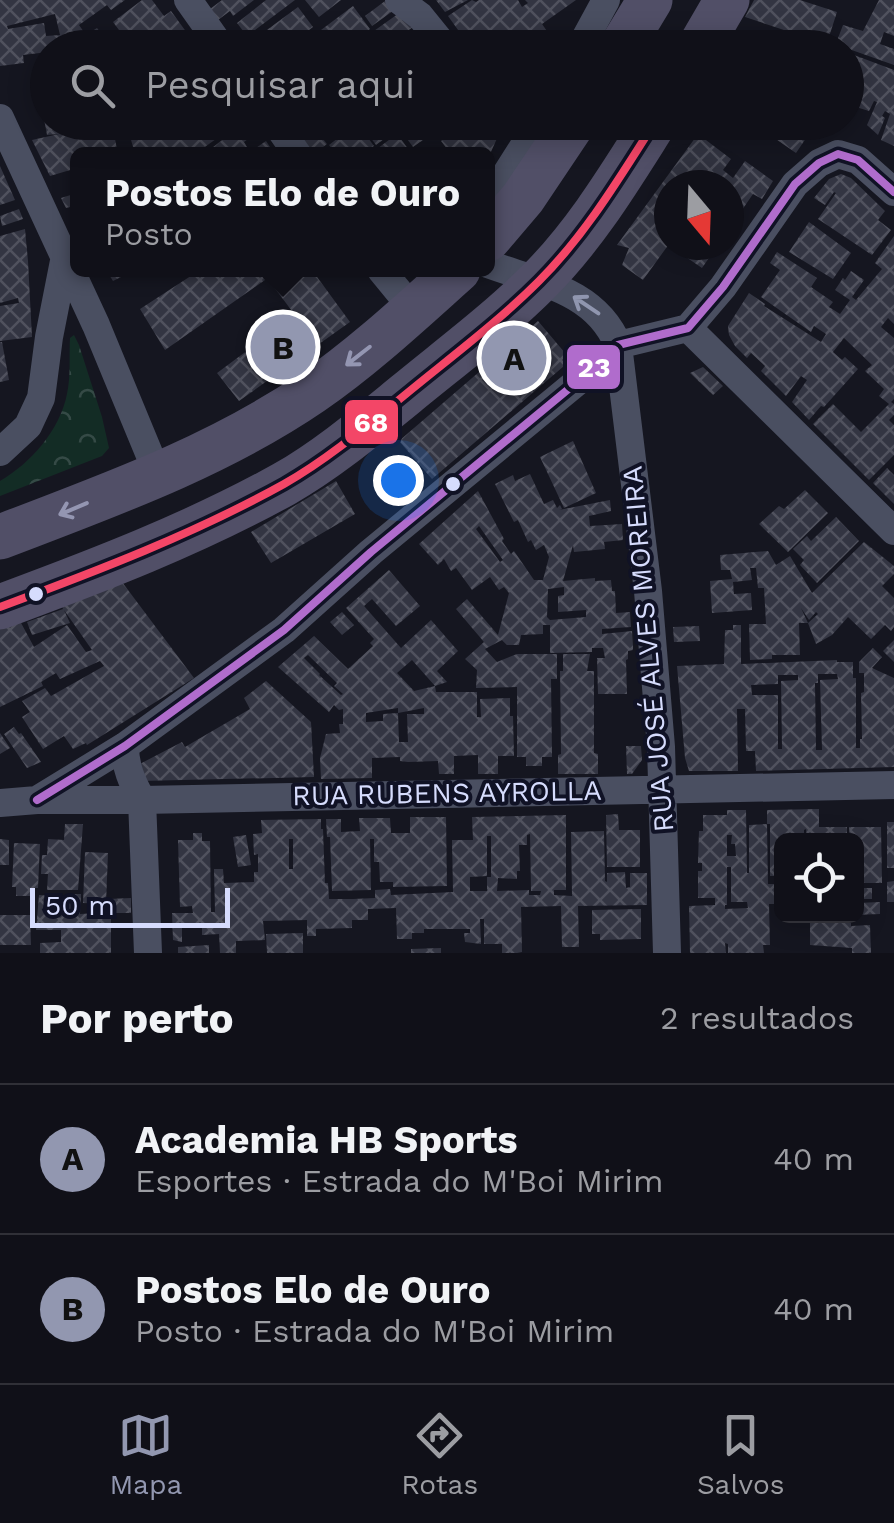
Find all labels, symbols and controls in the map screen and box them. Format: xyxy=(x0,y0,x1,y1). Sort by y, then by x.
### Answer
search box xyxy=(30,30,864,140)
icon: search xyxy=(65,58,120,113)
text: Pesquisar aqui xyxy=(145,63,415,107)
popup xyxy=(70,147,495,277)
north arrow xyxy=(654,170,744,260)
text: Postos Elo de Ouro xyxy=(105,171,460,215)
text: Posto xyxy=(105,215,193,253)
one-way arrow xyxy=(572,295,600,316)
pin: B xyxy=(250,310,316,384)
pin: A xyxy=(482,320,546,396)
line badge: 23 xyxy=(565,343,622,391)
one-way arrow xyxy=(345,345,372,366)
text: 23 xyxy=(577,351,611,384)
line badge: 68 xyxy=(343,398,400,446)
text: 68 xyxy=(354,406,388,439)
your location xyxy=(373,455,424,506)
street label: RUA JOSÉ ALVES MOREIRA xyxy=(616,464,680,834)
unlabelled marker xyxy=(443,474,463,494)
one-way arrow xyxy=(58,501,89,519)
unlabelled marker xyxy=(26,584,46,604)
street label: RUA RUBENS AYROLLA xyxy=(292,774,602,812)
map controls xyxy=(774,833,864,923)
button: locate xyxy=(774,833,864,923)
scale bar xyxy=(30,883,230,928)
text: 50 m xyxy=(45,889,115,922)
text: Por perto xyxy=(40,994,234,1043)
text: 2 resultados xyxy=(660,999,854,1037)
text: Academia HB Sports xyxy=(135,1118,518,1162)
text: A xyxy=(62,1140,83,1178)
text: 40 m xyxy=(773,1140,854,1178)
text: Esportes · Estrada do M'Boi Mirim xyxy=(135,1162,664,1200)
text: Postos Elo de Ouro xyxy=(135,1268,490,1312)
text: B xyxy=(62,1290,83,1328)
text: 40 m xyxy=(773,1290,854,1328)
text: Posto · Estrada do M'Boi Mirim xyxy=(135,1312,614,1350)
tab: Mapa xyxy=(109,1408,182,1501)
tab: Rotas xyxy=(401,1408,478,1501)
tab: Salvos xyxy=(697,1408,785,1501)

